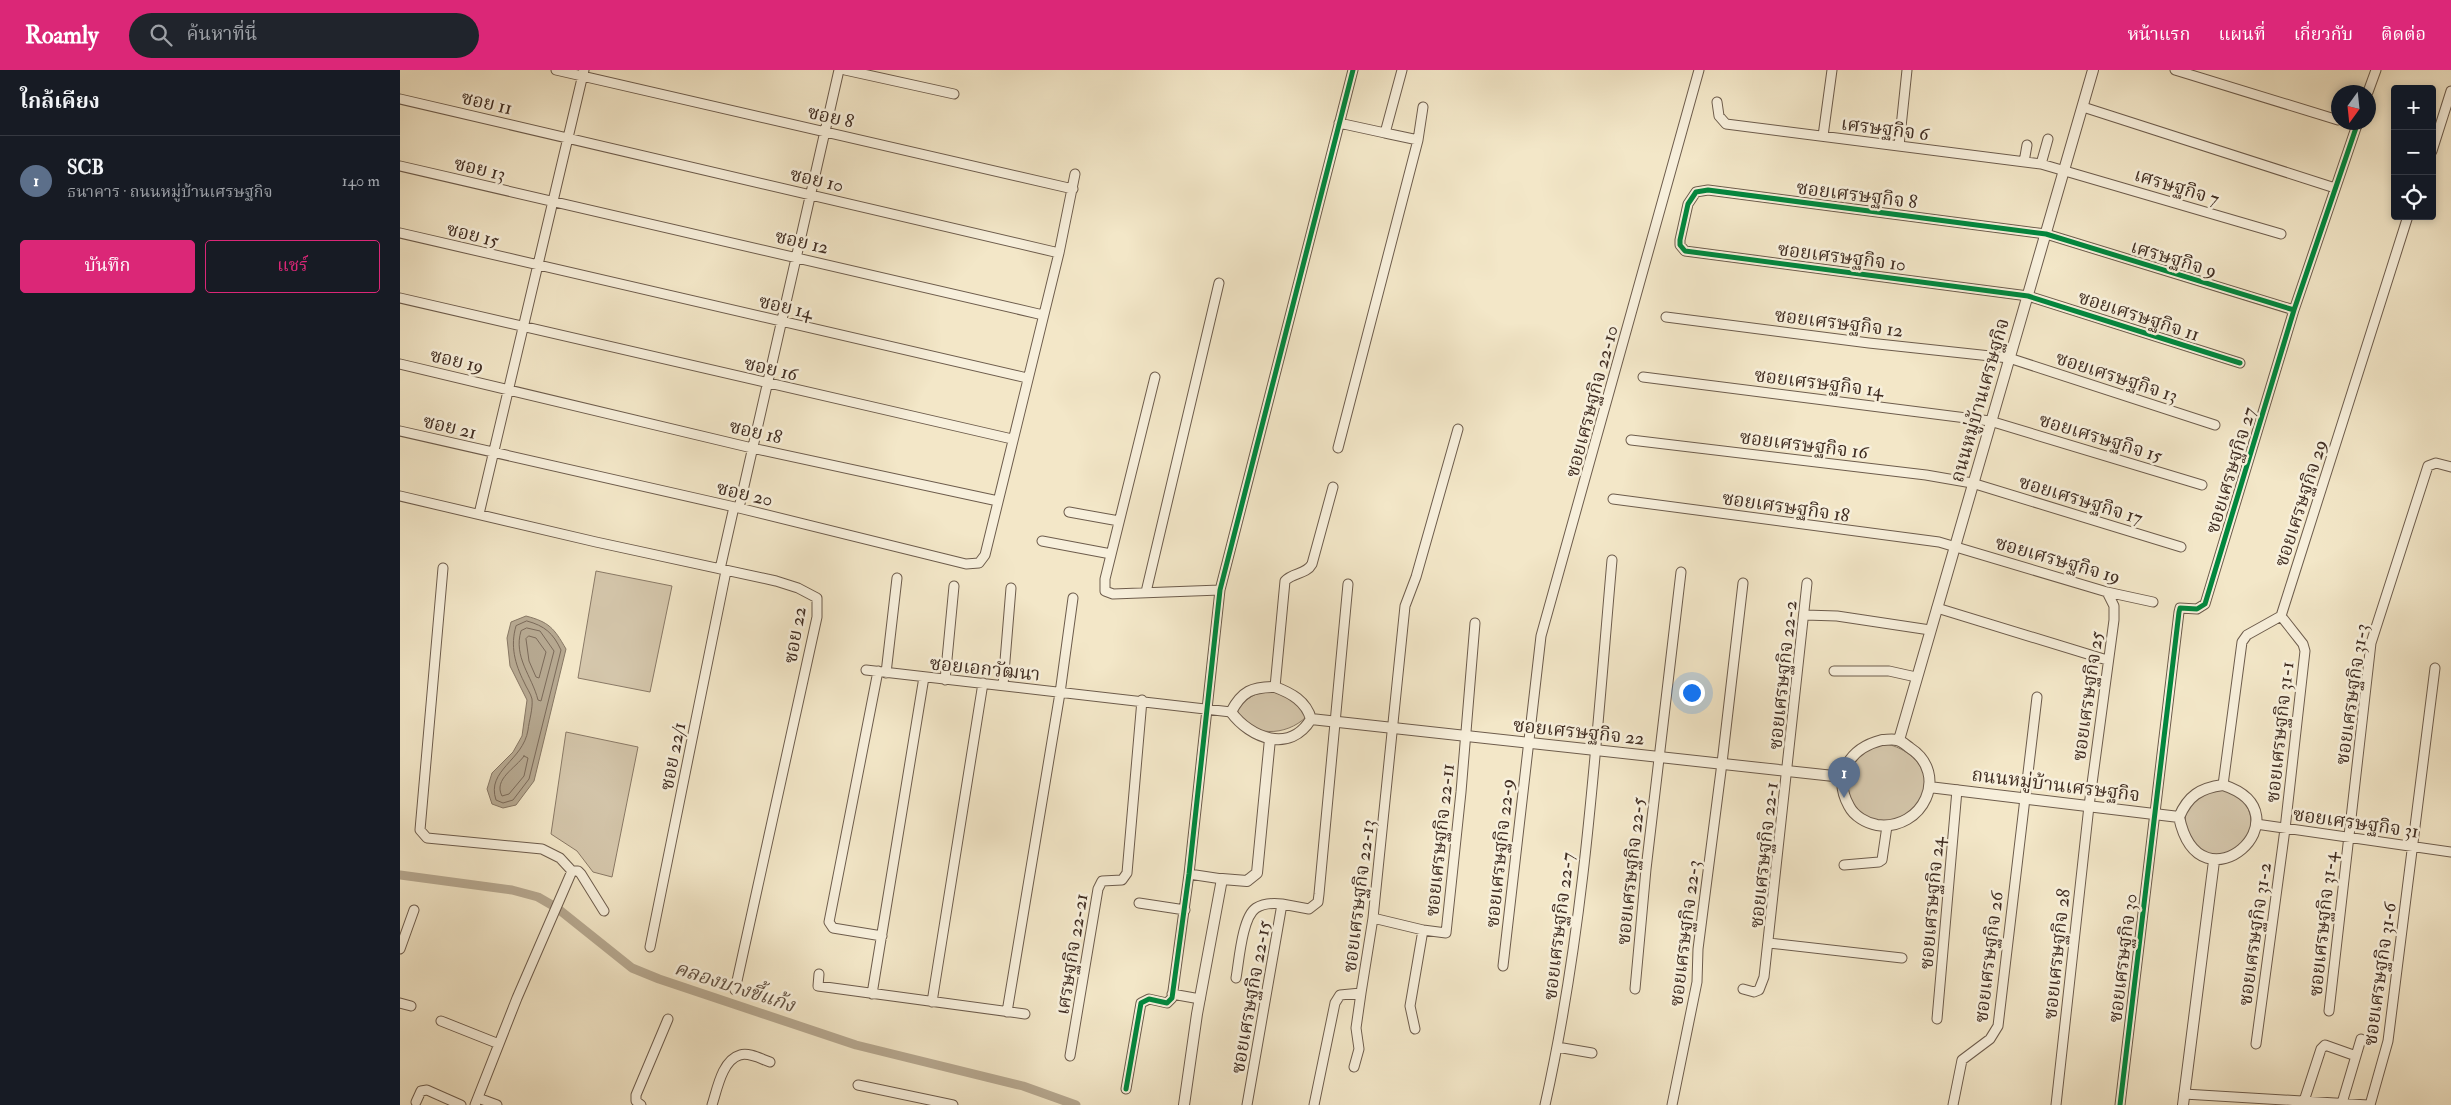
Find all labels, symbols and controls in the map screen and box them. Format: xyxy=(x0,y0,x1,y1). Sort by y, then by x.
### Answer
search box xyxy=(129,13,479,58)
text: Roamly xyxy=(25,20,99,51)
icon: search xyxy=(147,21,175,49)
text: ค้นหาที่นี่ xyxy=(187,22,257,46)
text: หน้าแรก xyxy=(2127,23,2190,46)
text: แผนที่ xyxy=(2218,23,2266,46)
text: เกี่ยวกับ xyxy=(2294,23,2353,46)
text: ติดต่อ xyxy=(2381,23,2426,46)
street label: ซอย 11 xyxy=(459,85,515,120)
north arrow xyxy=(2331,85,2376,130)
map controls xyxy=(2391,85,2436,220)
button: + xyxy=(2391,85,2436,130)
text: ใกล้เคียง xyxy=(20,88,100,115)
street label: ซอย 8 xyxy=(805,100,856,134)
street label: เศรษฐกิจ 6 xyxy=(1840,112,1932,146)
button: − xyxy=(2391,130,2436,175)
street label: ซอย 13 xyxy=(452,151,508,187)
text: SCB xyxy=(67,156,104,180)
street label: ซอย 10 xyxy=(788,162,846,198)
street label: เศรษฐกิจ 7 xyxy=(2131,163,2222,211)
text: 1 xyxy=(33,171,39,191)
text: 140 m xyxy=(342,171,380,191)
button: locate xyxy=(2391,175,2436,220)
street label: ซอยเศรษฐกิจ 8 xyxy=(1795,176,1919,214)
text: ธนาคาร · ถนนหมู่บ้านเศรษฐกิจ xyxy=(67,182,273,202)
street label: ซอย 15 xyxy=(444,217,502,253)
street label: ซอย 12 xyxy=(773,224,831,260)
street label: เศรษฐกิจ 9 xyxy=(2128,235,2220,283)
street label: ซอยเศรษฐกิจ 10 xyxy=(1776,237,1907,277)
button: บันทึก xyxy=(20,240,195,293)
button: แชร์ xyxy=(205,240,380,293)
street label: ซอยเศรษฐกิจ 11 xyxy=(2075,285,2202,347)
street label: ซอย 14 xyxy=(756,289,816,325)
street label: ซอยเศรษฐกิจ 12 xyxy=(1773,303,1904,343)
street label: ถนนหมู่บ้านเศรษฐกิจ xyxy=(1945,315,2015,485)
street label: ซอยเศรษฐกิจ 22-10 xyxy=(1560,323,1624,480)
street label: ซอย 19 xyxy=(428,343,486,379)
street label: ซอยเศรษฐกิจ 13 xyxy=(2053,346,2181,408)
street label: ซอย 16 xyxy=(742,351,801,387)
street label: ซอยเศรษฐกิจ 14 xyxy=(1753,363,1886,403)
street label: ซอยเศรษฐกิจ 27 xyxy=(2200,404,2262,536)
street label: ซอยเศรษฐกิจ 15 xyxy=(2036,408,2166,468)
street label: ซอย 21 xyxy=(421,409,479,445)
street label: ซอย 18 xyxy=(727,414,785,450)
street label: ซอยเศรษฐกิจ 16 xyxy=(1738,425,1871,465)
street label: ซอยเศรษฐกิจ 29 xyxy=(2269,437,2333,570)
street label: ซอยเศรษฐกิจ 17 xyxy=(2016,470,2146,530)
street label: ซอย 20 xyxy=(714,476,775,512)
street label: ซอยเศรษฐกิจ 18 xyxy=(1721,486,1851,528)
street label: ซอยเศรษฐกิจ 19 xyxy=(1992,531,2123,589)
street label: ซอยเศรษฐกิจ 22-2 xyxy=(1763,599,1803,751)
street label: ซอย 22 xyxy=(778,605,812,665)
street label: ซอยเศรษฐกิจ 31-3 xyxy=(2330,622,2374,766)
street label: ซอยเศรษฐกิจ 25 xyxy=(2067,629,2109,763)
street label: ซอยเอกวัฒนา xyxy=(928,651,1042,687)
street label: ซอยเศรษฐกิจ 31-1 xyxy=(2261,660,2299,804)
your location xyxy=(1679,680,1705,706)
street label: ซอยเศรษฐกิจ 22 xyxy=(1512,713,1646,751)
street label: ซอย 22/1 xyxy=(655,720,691,792)
pin: 1 xyxy=(1828,757,1860,798)
street label: ซอยเศรษฐกิจ 22-11 xyxy=(1420,762,1460,918)
street label: ถนนหมู่บ้านเศรษฐกิจ xyxy=(1970,763,2142,807)
street label: ซอยเศรษฐกิจ 22-9 xyxy=(1480,777,1520,929)
street label: ซอยเศรษฐกิจ 22-1 xyxy=(1744,781,1784,929)
street label: ซอยเศรษฐกิจ 22-5 xyxy=(1611,795,1651,946)
street label: ซอยเศรษฐกิจ 31 xyxy=(2291,802,2420,844)
street label: ซอยเศรษฐกิจ 22-13 xyxy=(1338,818,1380,974)
street label: ซอยเศรษฐกิจ 24 xyxy=(1914,835,1950,970)
street label: ซอยเศรษฐกิจ 31-4 xyxy=(2303,850,2343,998)
street label: ซอยเศรษฐกิจ 22-7 xyxy=(1538,851,1580,1001)
street label: ซอยเศรษฐกิจ 22-3 xyxy=(1664,859,1706,1008)
street label: ซอยเศรษฐกิจ 31-2 xyxy=(2233,861,2277,1007)
street label: ซอยเศรษฐกิจ 28 xyxy=(2038,887,2076,1021)
street label: ซอยเศรษฐกิจ 26 xyxy=(1969,889,2009,1024)
street label: เศรษฐกิจ 22-21 xyxy=(1051,892,1093,1017)
street label: ซอยเศรษฐกิจ 30 xyxy=(2103,892,2143,1024)
street label: ซอยเศรษฐกิจ 31-6 xyxy=(2358,900,2402,1047)
street label: ซอยเศรษฐกิจ 22-15 xyxy=(1226,918,1276,1076)
water label: คลองบางขี้แก้ง xyxy=(671,952,800,1018)

